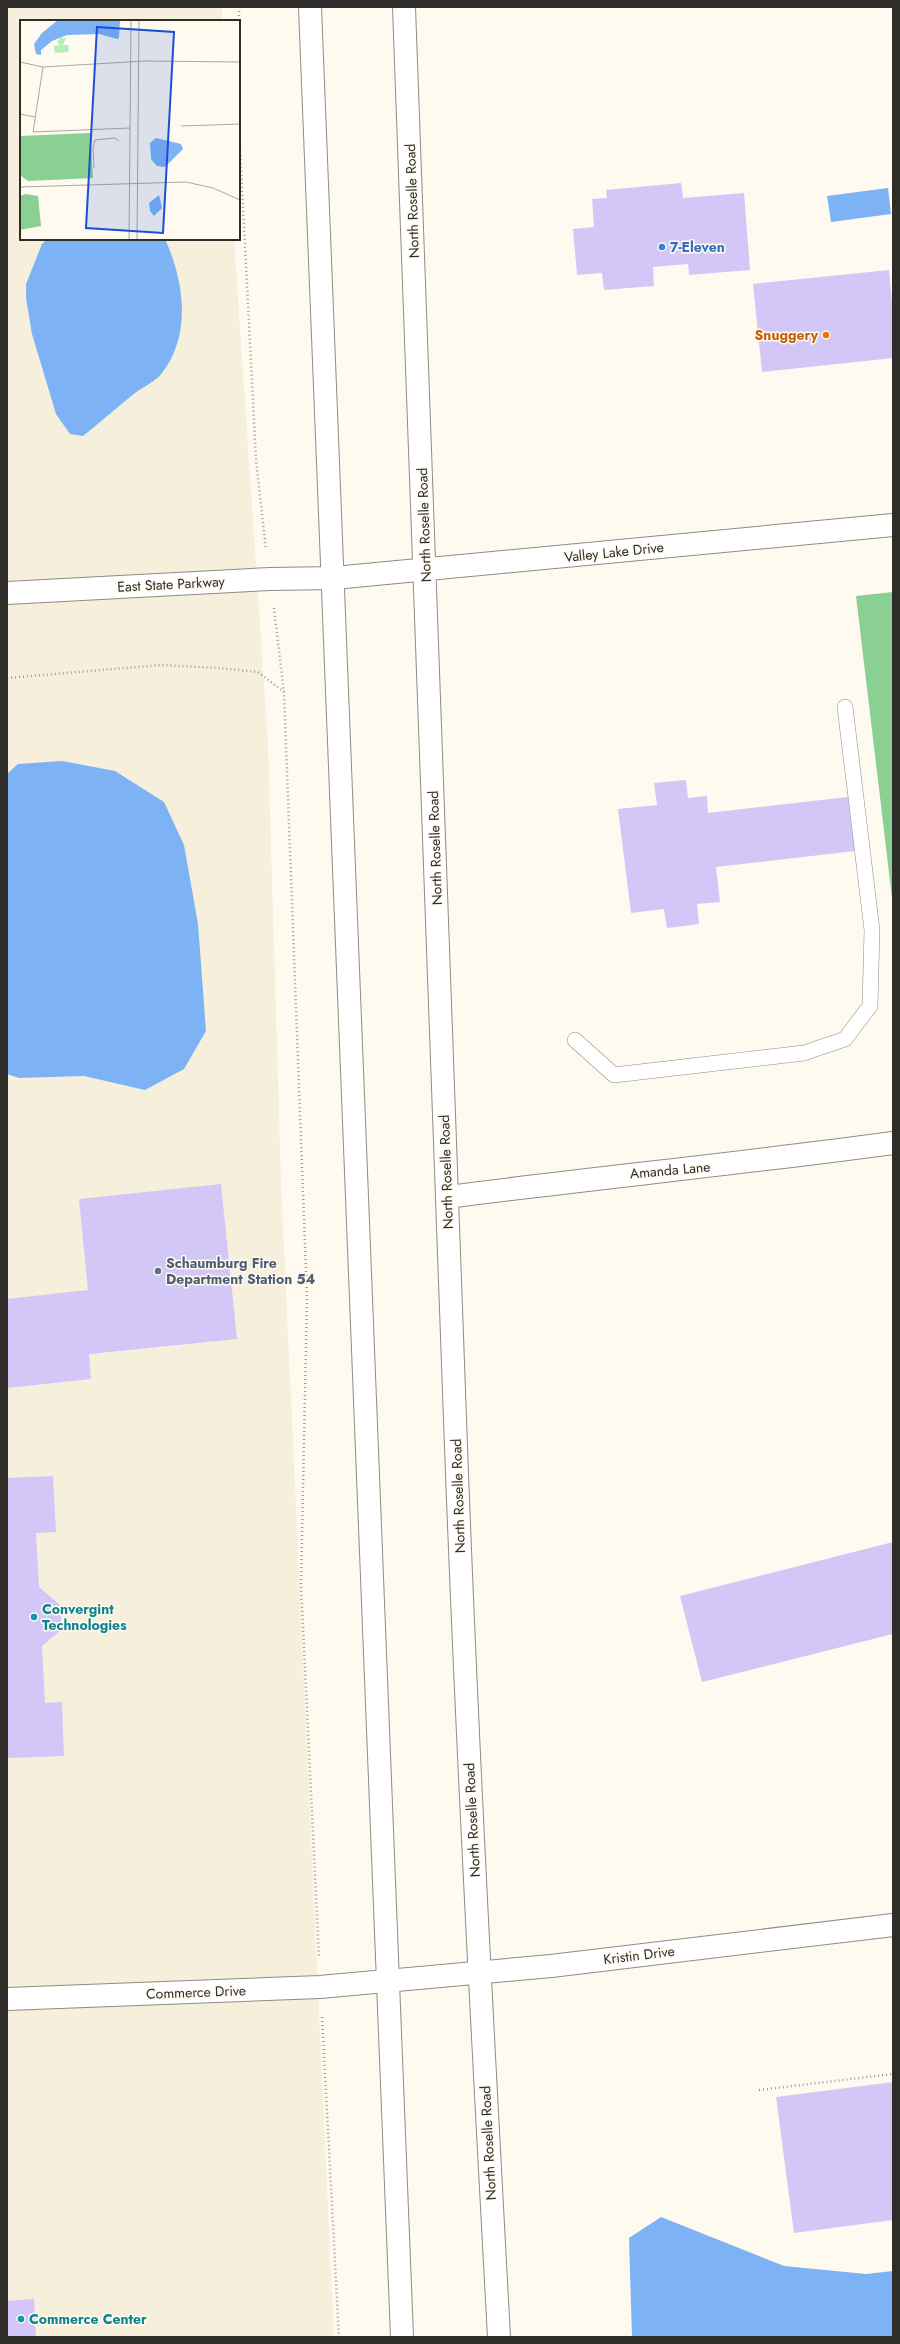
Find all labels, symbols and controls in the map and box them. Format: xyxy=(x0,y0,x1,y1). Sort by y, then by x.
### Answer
inset map xyxy=(20,20,240,240)
street label: North Roselle Road xyxy=(400,143,424,259)
place label: 7-Eleven xyxy=(670,237,725,257)
marker: 7-Eleven xyxy=(657,242,667,252)
place label: Snuggery xyxy=(755,325,819,345)
marker: Snuggery xyxy=(821,330,831,340)
street label: North Roselle Road xyxy=(412,467,436,583)
street label: Valley Lake Drive xyxy=(563,537,665,567)
street label: East State Parkway xyxy=(117,571,226,597)
street label: North Roselle Road xyxy=(423,790,447,906)
street label: North Roselle Road xyxy=(434,1114,458,1230)
street label: Amanda Lane xyxy=(629,1157,711,1183)
place label: Schaumburg Fire Department Station 54 xyxy=(166,1253,315,1289)
marker: Schaumburg Fire Department Station 54 xyxy=(153,1266,163,1276)
street label: North Roselle Road xyxy=(446,1438,470,1554)
place label: Convergint Technologies xyxy=(42,1599,127,1635)
marker: Convergint Technologies xyxy=(29,1612,39,1622)
street label: North Roselle Road xyxy=(459,1762,485,1878)
street label: Kristin Drive xyxy=(602,1941,676,1969)
street label: Commerce Drive xyxy=(146,1980,246,2004)
street label: North Roselle Road xyxy=(475,2085,501,2201)
place label: Commerce Center xyxy=(29,2309,147,2329)
marker: Commerce Center xyxy=(16,2314,26,2324)

